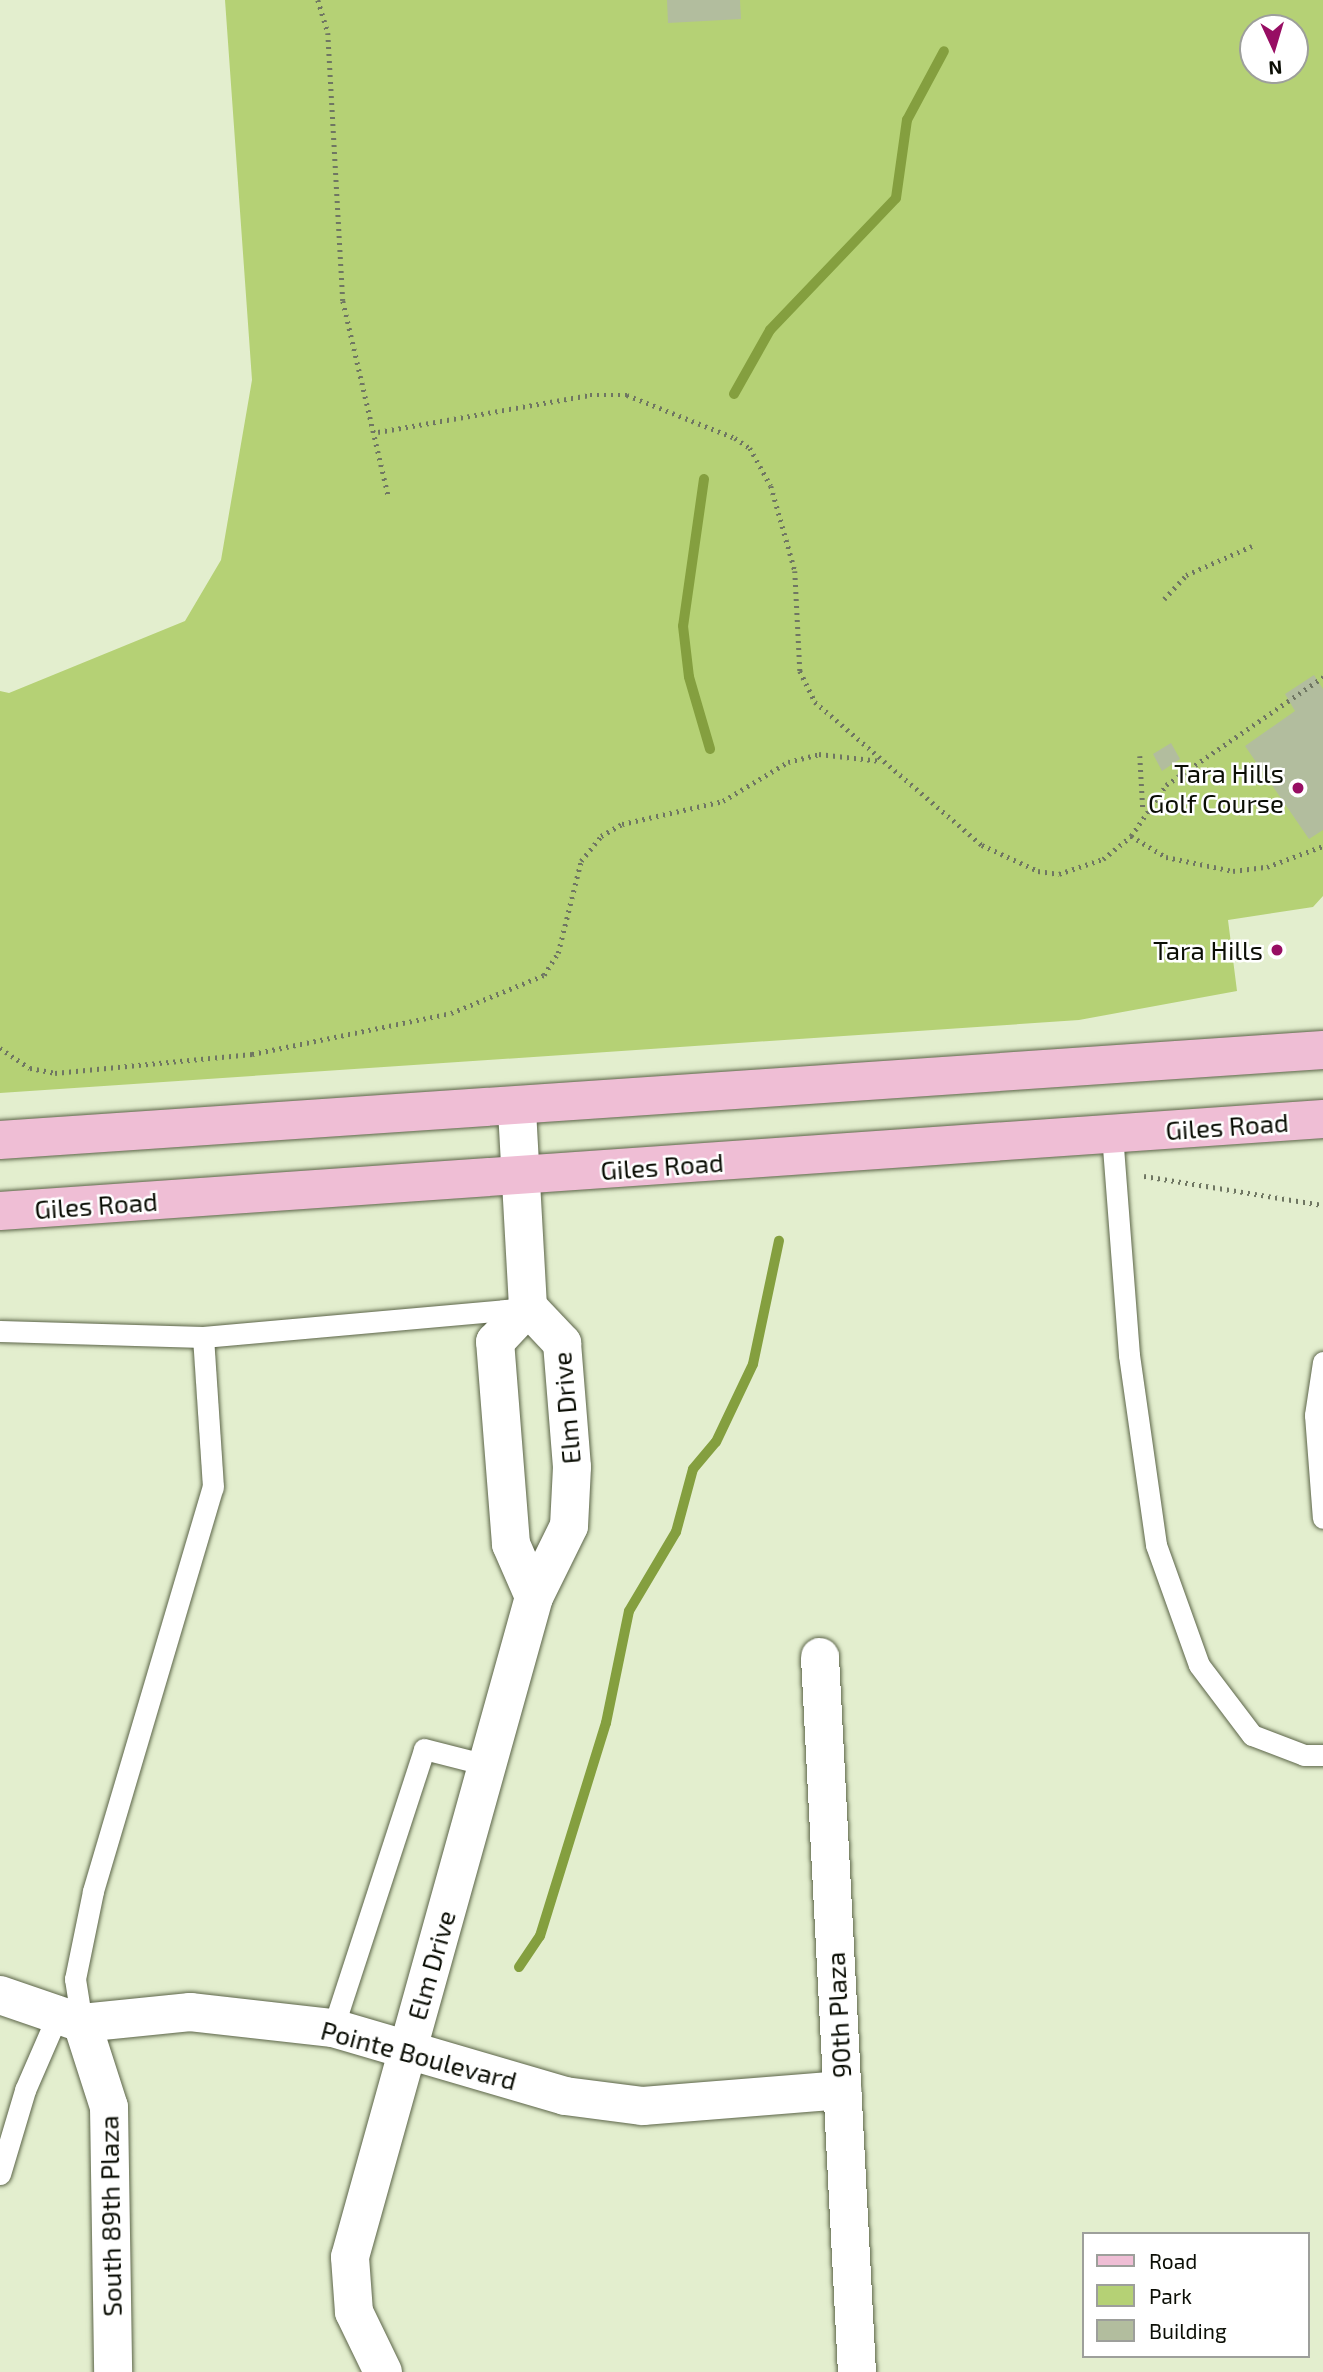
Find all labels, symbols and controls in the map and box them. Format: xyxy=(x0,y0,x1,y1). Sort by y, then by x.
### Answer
north arrow xyxy=(1239,14,1309,84)
text: N xyxy=(1268,57,1283,80)
place label: Tara Hills Golf Course xyxy=(1148,757,1284,818)
marker: Tara Hills Golf Course xyxy=(1290,780,1306,796)
place label: Tara Hills xyxy=(1153,934,1263,966)
marker: Tara Hills xyxy=(1269,942,1285,958)
street label: Giles Road xyxy=(1164,1106,1290,1146)
street label: Giles Road xyxy=(599,1146,725,1186)
street label: Giles Road xyxy=(33,1185,159,1225)
street label: Elm Drive xyxy=(546,1351,586,1465)
street label: Elm Drive xyxy=(400,1907,462,2023)
street label: 90th Plaza xyxy=(819,1951,857,2079)
street label: Pointe Boulevard xyxy=(318,2014,520,2096)
street label: South 89th Plaza xyxy=(93,2115,127,2317)
legend xyxy=(1082,2232,1309,2358)
text: Road xyxy=(1149,2248,1197,2273)
text: Park xyxy=(1149,2283,1192,2308)
text: Building xyxy=(1149,2318,1227,2343)

